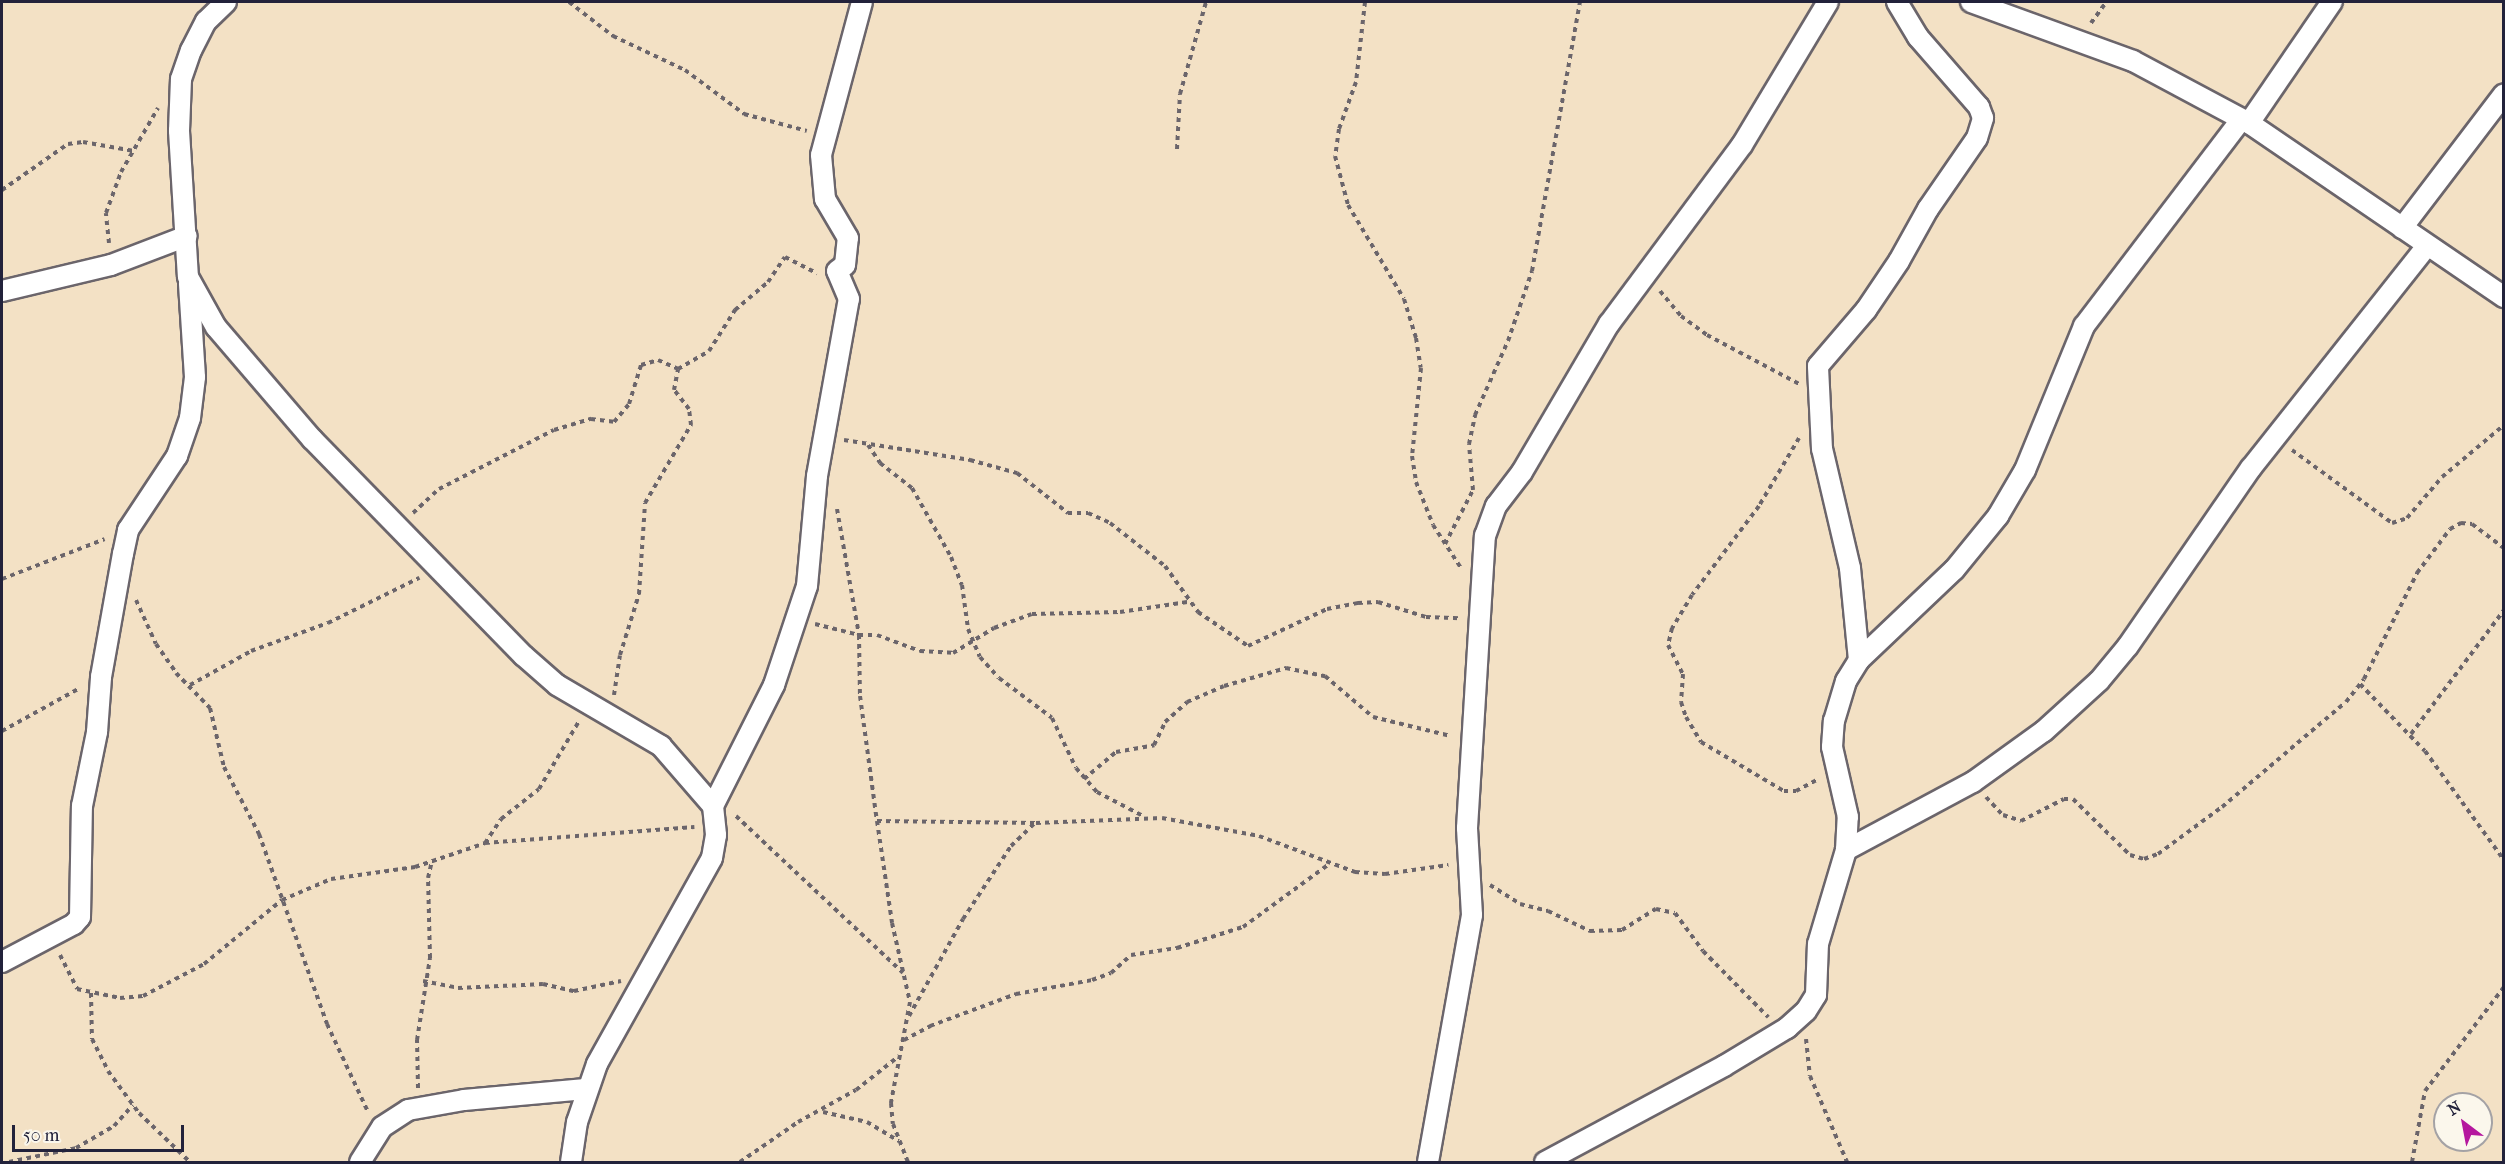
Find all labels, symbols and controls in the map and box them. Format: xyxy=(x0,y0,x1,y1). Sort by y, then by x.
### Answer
north arrow xyxy=(2433,1092,2493,1152)
text: N xyxy=(2444,1097,2464,1119)
scale bar xyxy=(15,1113,188,1151)
text: 50 m xyxy=(23,1125,59,1146)

